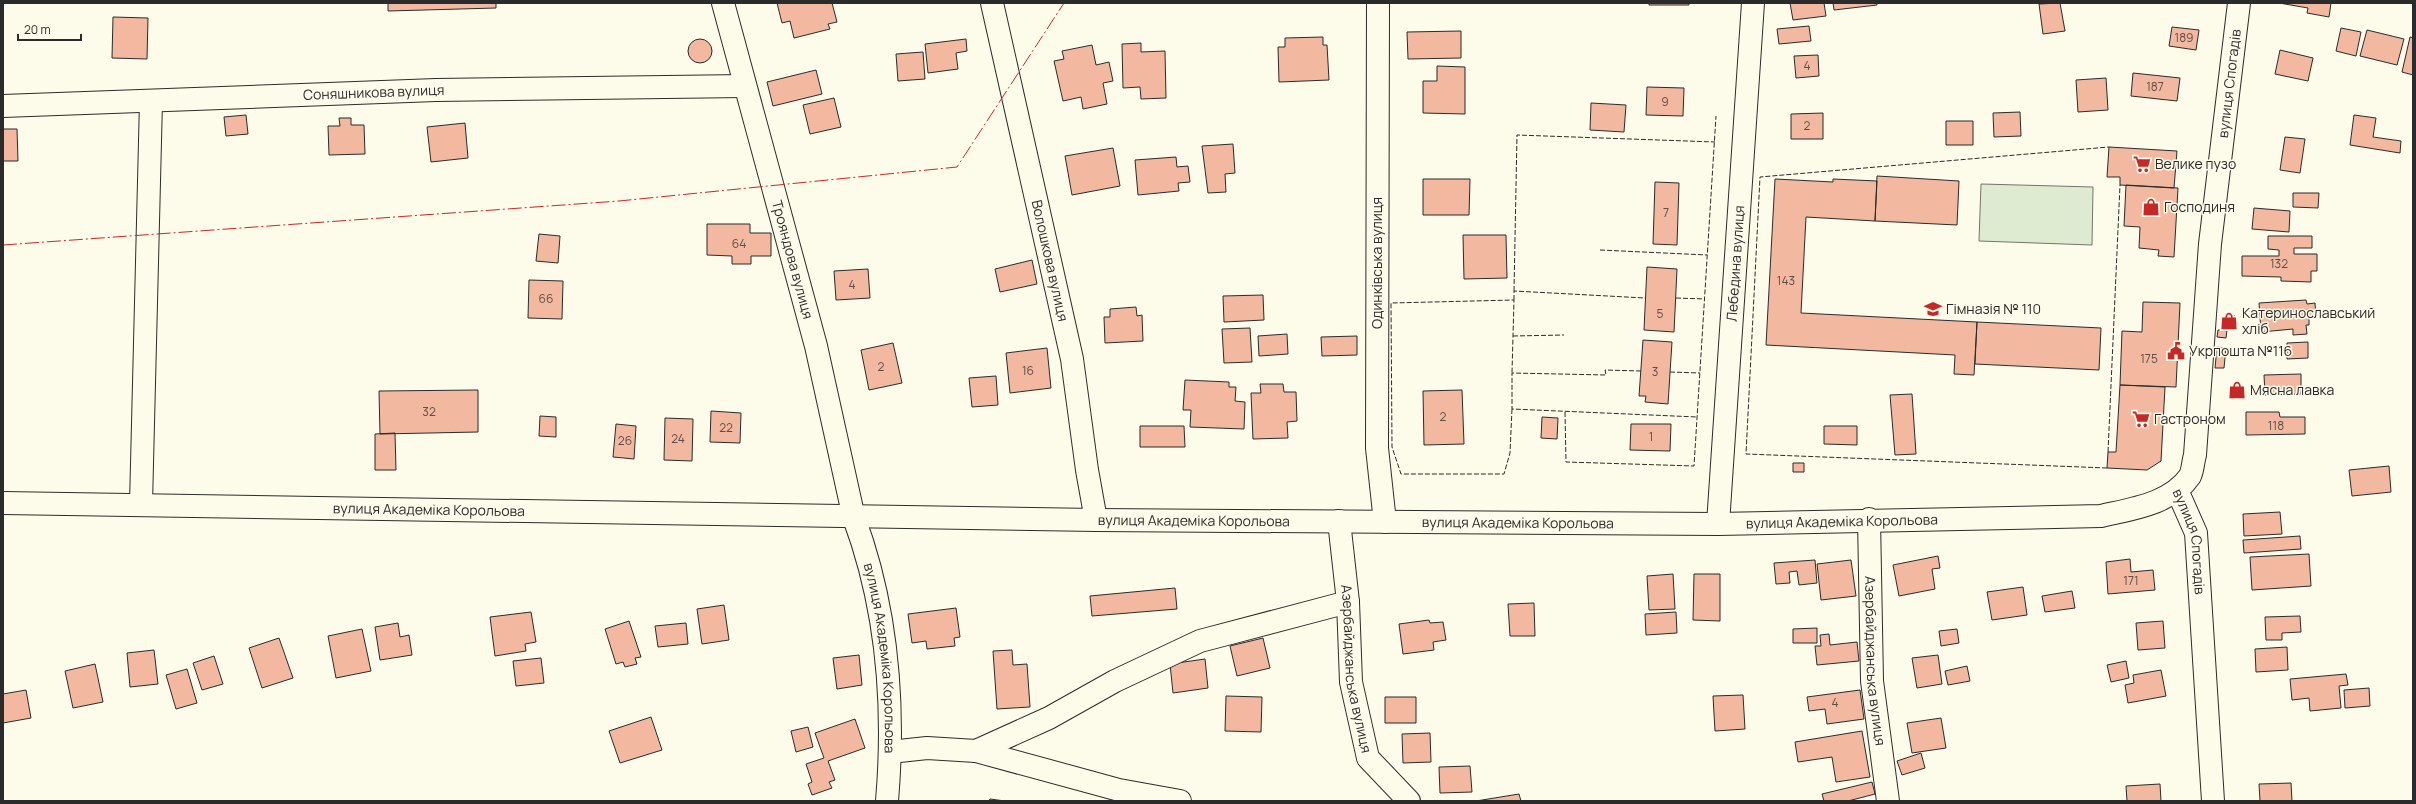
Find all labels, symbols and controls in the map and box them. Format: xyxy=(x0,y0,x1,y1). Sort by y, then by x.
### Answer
scale bar xyxy=(18,16,81,42)
text: 20 m xyxy=(24,21,51,38)
street label: вулиця Спогадів xyxy=(2213,28,2245,139)
house number: 189 xyxy=(2174,29,2194,46)
house number: 4 xyxy=(1803,57,1811,74)
house number: 187 xyxy=(2146,78,2164,95)
street label: Соняшникова вулиця xyxy=(303,80,445,104)
house number: 9 xyxy=(1661,93,1669,110)
house number: 2 xyxy=(1804,117,1811,134)
supermarket icon: Велике пузо xyxy=(2132,154,2152,174)
place label: Велике пузо xyxy=(2155,154,2236,173)
street label: Одинківська вулиця xyxy=(1367,197,1386,329)
shop icon: Господиня xyxy=(2141,197,2161,217)
place label: Господиня xyxy=(2164,197,2235,216)
street label: Трояндова вулиця xyxy=(768,198,818,321)
street label: Волошкова вулиця xyxy=(1027,198,1073,323)
house number: 7 xyxy=(1663,204,1669,221)
street label: Лебедина вулиця xyxy=(1722,205,1748,322)
house number: 64 xyxy=(732,235,746,252)
house number: 132 xyxy=(2270,255,2288,272)
house number: 143 xyxy=(1777,272,1795,289)
house number: 4 xyxy=(848,276,856,293)
house number: 66 xyxy=(539,290,553,307)
school or university icon: Гімназія № 110 xyxy=(1923,299,1943,319)
place label: Гімназія № 110 xyxy=(1946,299,2041,318)
place label: Катеринославський хліб xyxy=(2242,303,2375,338)
house number: 5 xyxy=(1657,305,1664,322)
shop icon: Катеринославський хліб xyxy=(2219,311,2239,331)
public building icon: Укрпошта №116 xyxy=(2166,341,2186,361)
place label: Укрпошта №116 xyxy=(2189,341,2292,360)
house number: 175 xyxy=(2140,350,2158,367)
house number: 2 xyxy=(878,358,885,375)
house number: 16 xyxy=(1022,362,1034,379)
house number: 3 xyxy=(1652,363,1658,380)
shop icon: Мясна лавка xyxy=(2227,380,2247,400)
place label: Мясна лавка xyxy=(2250,380,2334,399)
house number: 32 xyxy=(422,403,436,420)
house number: 2 xyxy=(1440,408,1447,425)
supermarket icon: Гастроном xyxy=(2131,409,2151,429)
place label: Гастроном xyxy=(2154,409,2226,428)
house number: 118 xyxy=(2268,417,2284,434)
house number: 22 xyxy=(719,419,733,436)
house number: 1 xyxy=(1649,428,1653,445)
house number: 24 xyxy=(671,430,685,447)
house number: 26 xyxy=(618,432,632,449)
street label: вулиця Спогадів xyxy=(2168,485,2210,596)
street label: вулиця Академіка Корольова xyxy=(333,498,525,520)
street label: вулиця Академіка Корольова xyxy=(1746,509,1938,532)
street label: вулиця Академіка Корольова xyxy=(1098,510,1290,530)
street label: вулиця Академіка Корольова xyxy=(1422,512,1614,532)
street label: вулиця Академіка Корольова xyxy=(860,561,900,754)
house number: 171 xyxy=(2123,572,2139,589)
street label: Азербайджанська вулиця xyxy=(1861,576,1891,747)
street label: Азербайджанська вулиця xyxy=(1337,583,1377,755)
house number: 4 xyxy=(1831,694,1839,711)

